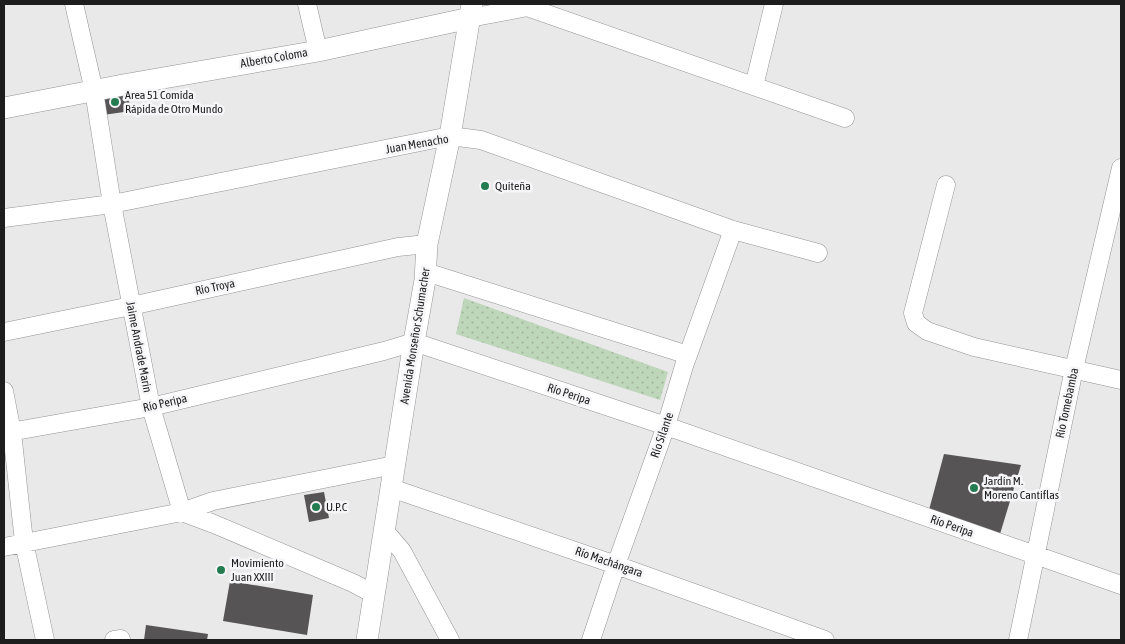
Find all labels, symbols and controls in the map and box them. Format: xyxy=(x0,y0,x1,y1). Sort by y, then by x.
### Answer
street label: Alberto Coloma xyxy=(239,45,309,71)
place label: Area 51 Comida Rápida de Otro Mundo xyxy=(125,88,223,116)
marker: Area 51 Comida Rápida de Otro Mundo xyxy=(109,96,121,108)
street label: Juan Menacho xyxy=(385,132,450,156)
place label: Quiteña xyxy=(495,179,531,193)
marker: Quiteña xyxy=(479,180,491,192)
street label: Avenida Monseñor Schumacher xyxy=(397,266,433,405)
street label: Río Troya xyxy=(194,276,236,298)
street label: Jaime Andrade Marin xyxy=(123,300,155,394)
street label: Río Tomebamba xyxy=(1053,367,1081,439)
street label: Río Peripa xyxy=(546,380,592,408)
street label: Río Peripa xyxy=(142,391,188,415)
street label: Río Silante xyxy=(648,410,676,460)
place label: Jardín M. Moreno Cantiflas xyxy=(984,474,1059,502)
marker: Jardín M. Moreno Cantiflas xyxy=(968,482,980,494)
place label: U.P.C xyxy=(326,500,348,514)
marker: U.P.C xyxy=(310,501,322,513)
street label: Río Peripa xyxy=(929,512,975,540)
street label: Río Machángara xyxy=(573,544,645,580)
place label: Movimiento Juan XXIII xyxy=(231,556,284,584)
marker: Movimiento Juan XXIII xyxy=(215,564,227,576)

